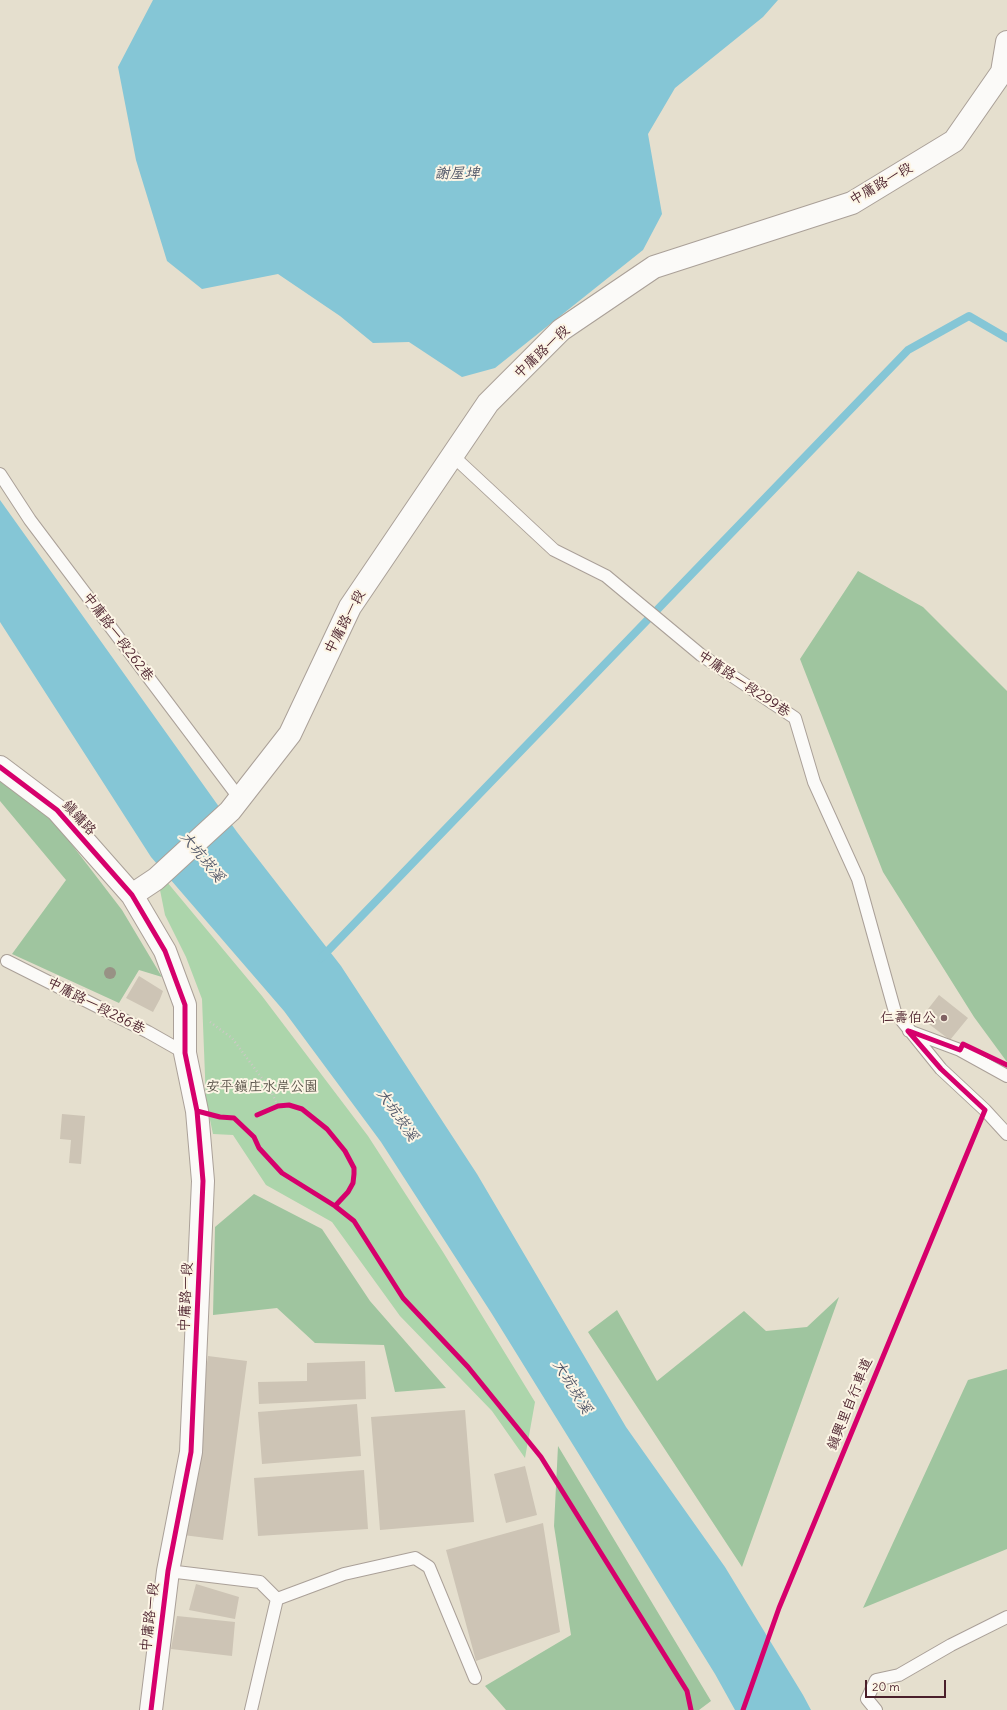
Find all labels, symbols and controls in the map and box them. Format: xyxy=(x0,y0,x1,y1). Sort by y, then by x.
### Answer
street label: 中庸路一段 xyxy=(846,159,916,209)
water label: 謝屋埤 xyxy=(435,165,479,183)
street label: 中庸路一段 xyxy=(511,322,573,382)
street label: 中庸路一段 xyxy=(321,587,369,657)
street label: 中庸路一段262巷 xyxy=(79,589,157,685)
street label: 中庸路一段299巷 xyxy=(695,647,793,721)
street label: 鎮鏞路 xyxy=(59,797,99,839)
water label: 大坑崁溪 xyxy=(176,828,228,886)
street label: 中庸路一段286巷 xyxy=(44,974,148,1038)
place label: 仁壽伯公 xyxy=(880,1010,936,1026)
marker: 仁壽伯公 xyxy=(939,1013,949,1023)
park label: 安平鎮庄水岸公園 xyxy=(206,1079,318,1095)
water label: 大坑崁溪 xyxy=(372,1085,422,1145)
street label: 中庸路一段 xyxy=(176,1262,196,1332)
street label: 鎮興里自行車道 xyxy=(824,1355,876,1453)
water label: 大坑崁溪 xyxy=(548,1357,596,1417)
street label: 中庸路一段 xyxy=(137,1581,163,1653)
scale bar xyxy=(867,1672,948,1698)
text: 20 m xyxy=(872,1679,900,1694)

